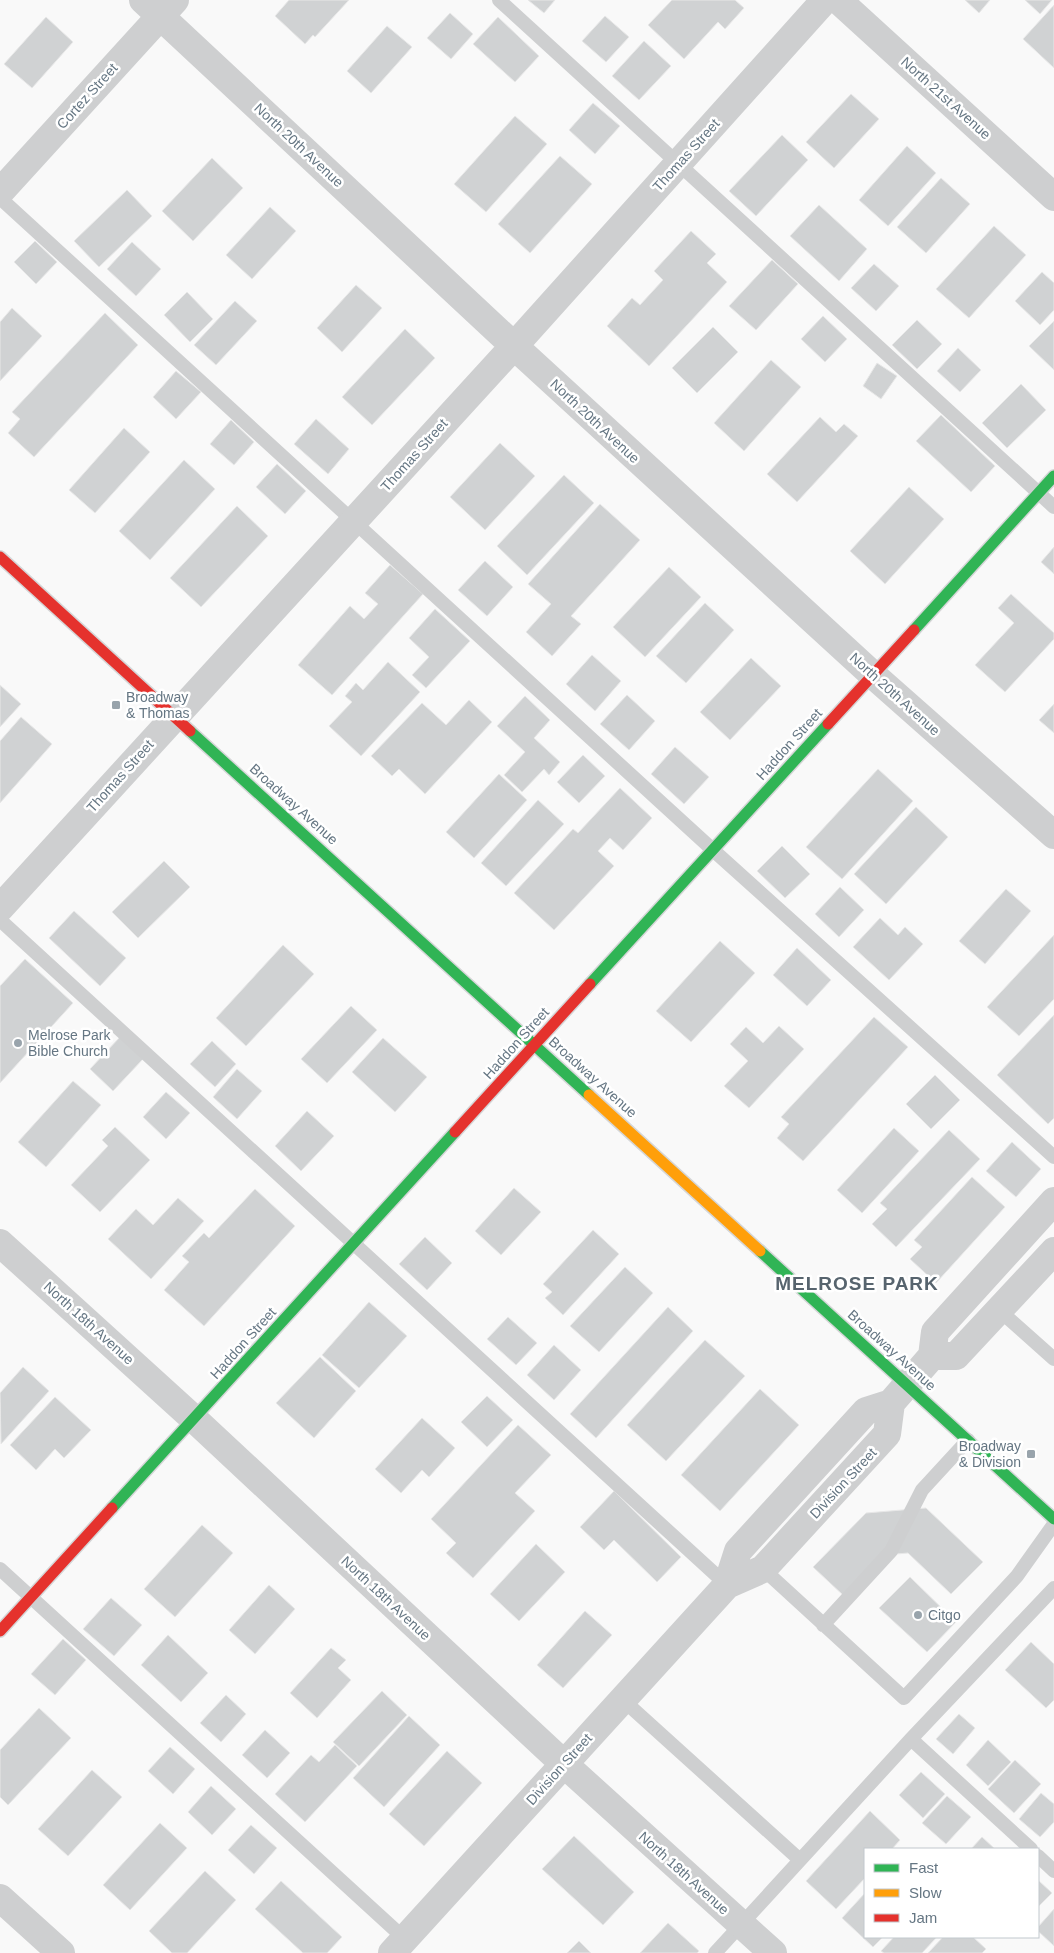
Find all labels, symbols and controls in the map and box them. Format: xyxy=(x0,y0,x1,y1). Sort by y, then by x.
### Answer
street label: North 21st Avenue xyxy=(898,54,994,143)
street label: Cortez Street xyxy=(53,60,121,132)
street label: North 20th Avenue xyxy=(251,100,347,190)
street label: Thomas Street xyxy=(649,115,723,194)
street label: North 20th Avenue xyxy=(547,376,643,466)
street label: Thomas Street xyxy=(377,415,451,494)
street label: North 20th Avenue xyxy=(847,649,944,739)
place label: Broadway & Thomas xyxy=(126,689,190,721)
marker: Broadway & Thomas xyxy=(110,699,122,711)
street label: Haddon Street xyxy=(753,705,825,783)
street label: Thomas Street xyxy=(83,736,157,815)
street label: Broadway Avenue xyxy=(247,760,341,848)
street label: Haddon Street xyxy=(480,1004,552,1082)
place label: Melrose Park Bible Church xyxy=(28,1027,111,1059)
street label: Broadway Avenue xyxy=(546,1033,640,1121)
marker: Melrose Park Bible Church xyxy=(12,1037,24,1049)
district label: MELROSE PARK xyxy=(775,1273,939,1294)
street label: North 18th Avenue xyxy=(41,1278,138,1368)
street label: Haddon Street xyxy=(207,1304,279,1382)
street label: Broadway Avenue xyxy=(845,1306,939,1394)
place label: Broadway & Division xyxy=(959,1438,1021,1470)
street label: Division Street xyxy=(806,1444,880,1521)
marker: Broadway & Division xyxy=(1025,1448,1037,1460)
street label: North 18th Avenue xyxy=(338,1553,434,1643)
place label: Citgo xyxy=(928,1607,961,1623)
marker: Citgo xyxy=(912,1609,924,1621)
street label: Division Street xyxy=(523,1730,595,1808)
street label: North 18th Avenue xyxy=(636,1828,733,1918)
legend xyxy=(864,1848,1039,1938)
text: Fast xyxy=(909,1859,939,1876)
text: Slow xyxy=(909,1884,942,1901)
text: Jam xyxy=(909,1909,937,1926)

